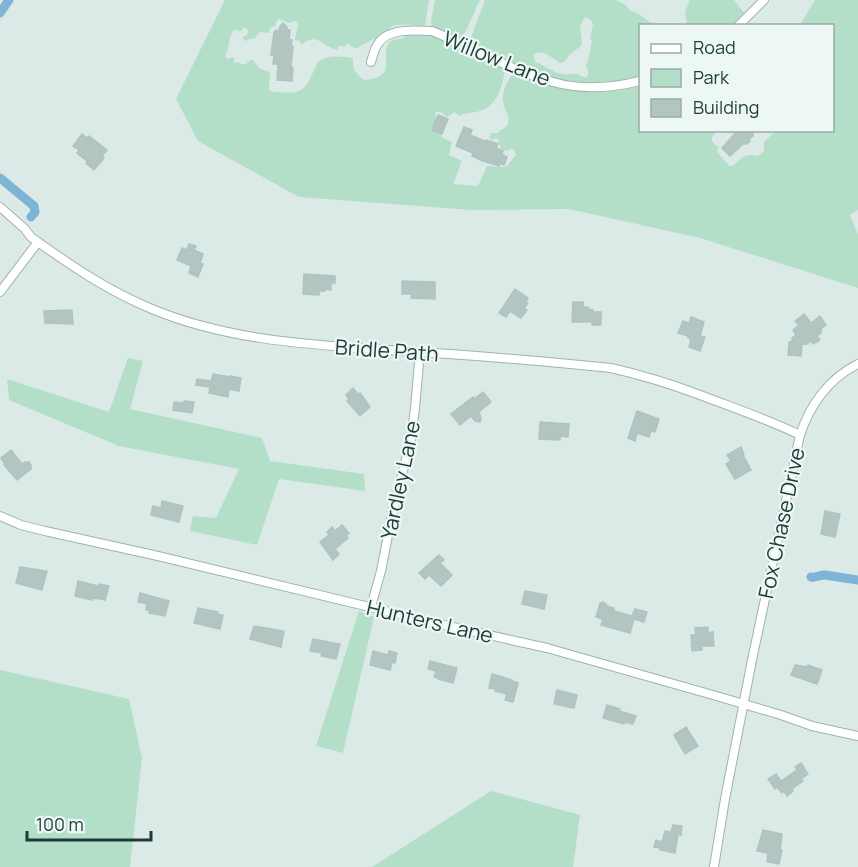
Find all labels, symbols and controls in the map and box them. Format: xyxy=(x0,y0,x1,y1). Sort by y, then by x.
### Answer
street label: Willow Lane xyxy=(439,24,555,92)
legend xyxy=(639,24,834,132)
text: Road xyxy=(693,35,736,59)
text: Park xyxy=(693,65,730,89)
text: Building xyxy=(693,95,759,119)
street label: Bridle Path xyxy=(334,332,440,368)
street label: Yardley Lane xyxy=(374,418,426,542)
street label: Fox Chase Drive xyxy=(751,445,811,601)
street label: Hunters Lane xyxy=(364,593,496,649)
scale bar xyxy=(27,804,152,842)
text: 100 m xyxy=(36,812,84,836)

